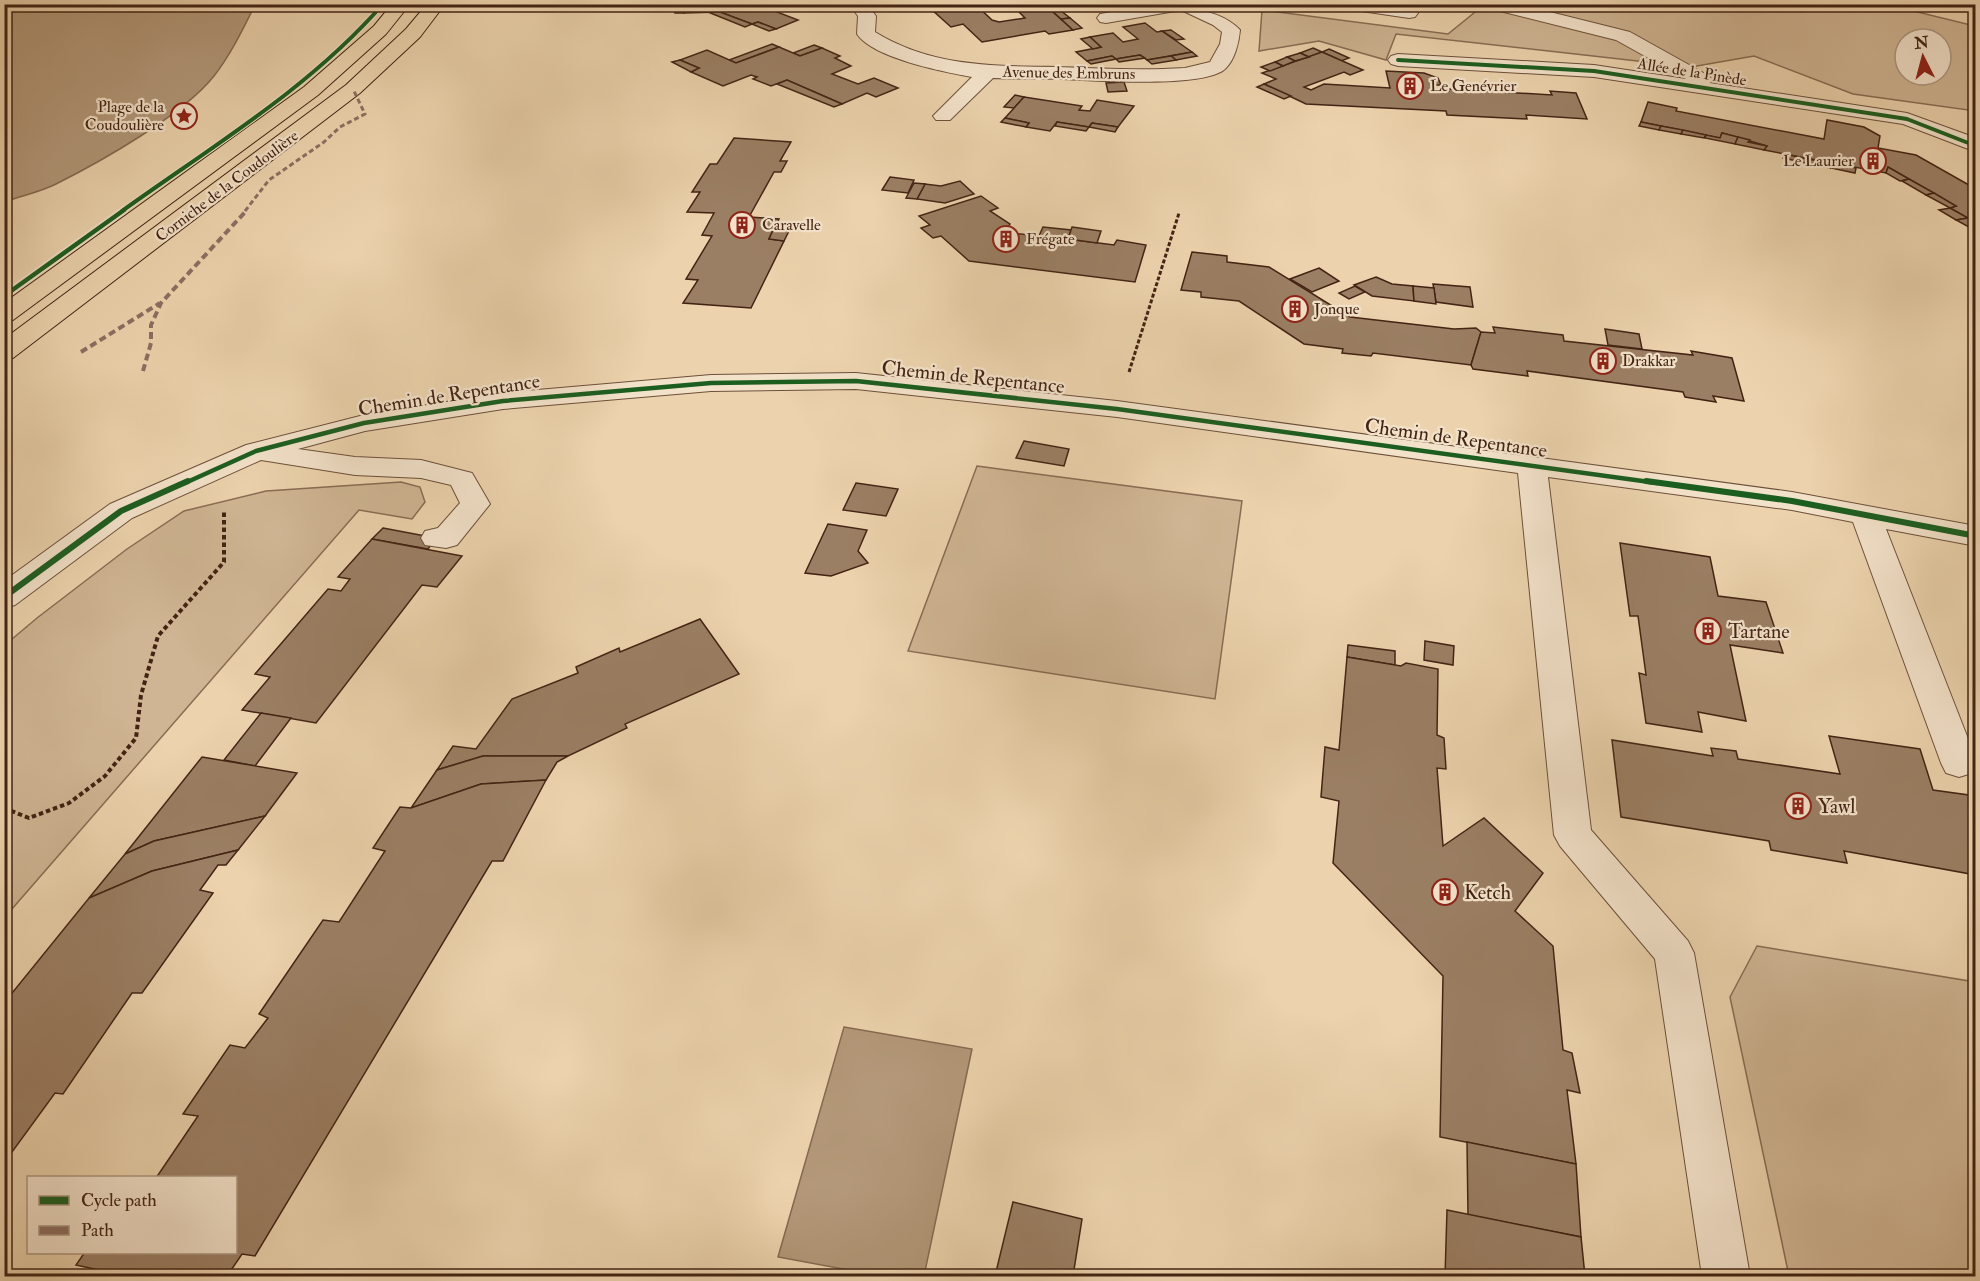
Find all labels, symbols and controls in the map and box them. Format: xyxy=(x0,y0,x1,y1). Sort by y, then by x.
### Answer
north arrow xyxy=(1893,27,1953,87)
text: N xyxy=(1912,32,1930,54)
street label: Allée de la Pinède xyxy=(1635,53,1748,91)
street label: Avenue des Embruns xyxy=(1001,62,1136,84)
building icon: Le Genévrier xyxy=(1395,71,1425,101)
place label: Le Genévrier xyxy=(1430,76,1516,96)
place label: Plage de la Coudoulière xyxy=(85,97,164,135)
place icon: Plage de la Coudoulière xyxy=(169,101,199,131)
street label: Corniche de la Coudoulière xyxy=(152,126,303,246)
building icon: Le Laurier xyxy=(1858,146,1888,176)
place label: Le Laurier xyxy=(1783,151,1854,171)
building icon: Caravelle xyxy=(727,210,757,240)
place label: Caravelle xyxy=(762,215,821,235)
building icon: Frégate xyxy=(991,224,1021,254)
place label: Frégate xyxy=(1026,229,1075,249)
building icon: Jonque xyxy=(1280,294,1310,324)
place label: Jonque xyxy=(1313,299,1360,320)
building icon: Drakkar xyxy=(1588,346,1618,376)
place label: Drakkar xyxy=(1622,351,1675,371)
street label: Chemin de Repentance xyxy=(880,355,1066,400)
street label: Chemin de Repentance xyxy=(356,368,542,423)
street label: Chemin de Repentance xyxy=(1363,413,1549,464)
building icon: Tartane xyxy=(1693,616,1723,646)
place label: Tartane xyxy=(1728,619,1790,644)
building icon: Yawl xyxy=(1783,791,1813,821)
place label: Yawl xyxy=(1818,794,1855,819)
building icon: Ketch xyxy=(1430,877,1460,907)
place label: Ketch xyxy=(1464,880,1512,905)
legend xyxy=(27,1176,237,1254)
text: Cycle path xyxy=(81,1189,157,1212)
text: Path xyxy=(81,1219,114,1242)

